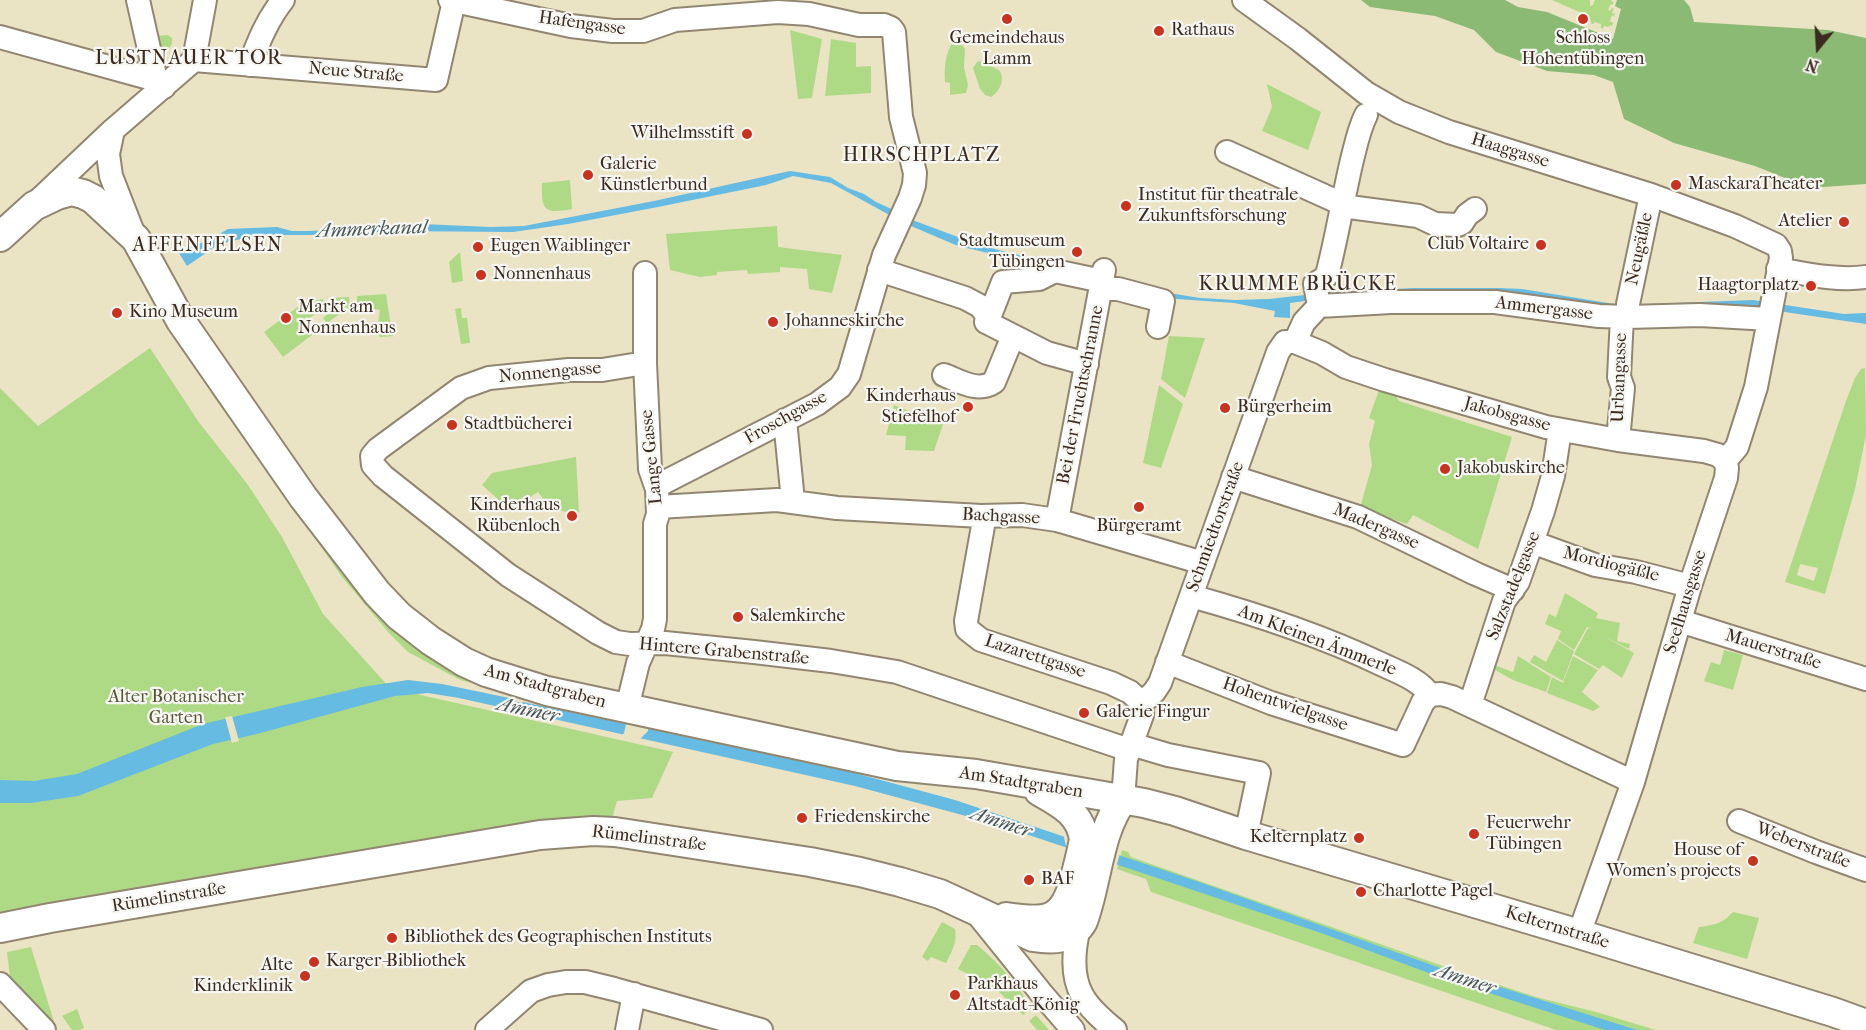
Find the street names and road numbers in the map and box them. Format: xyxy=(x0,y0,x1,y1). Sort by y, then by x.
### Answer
street label: Hafengasse xyxy=(537,7,627,41)
street label: Neue Straße xyxy=(307,58,405,88)
street label: Haaggasse xyxy=(1468,129,1552,173)
street label: Neugäßle xyxy=(1622,211,1658,287)
street label: Ammergasse xyxy=(1494,292,1594,326)
street label: Bei der Fruchtschranne xyxy=(1053,304,1109,486)
street label: Urbangasse xyxy=(1608,333,1632,423)
street label: Nonnengasse xyxy=(498,358,602,388)
street label: Froschgasse xyxy=(741,386,831,450)
street label: Jakobsgasse xyxy=(1461,393,1553,437)
street label: Lange Gasse xyxy=(636,408,668,506)
street label: Schmiedtorstraße xyxy=(1182,459,1250,595)
street label: Madergasse xyxy=(1330,499,1422,555)
street label: Bachgasse xyxy=(961,504,1041,530)
street label: Salzstadelgasse xyxy=(1482,528,1546,644)
street label: Mordiogäßle xyxy=(1561,543,1661,587)
street label: Seelhausgasse xyxy=(1660,548,1712,656)
street label: Am Kleinen Ämmerle xyxy=(1235,601,1399,681)
street label: Mauerstraße xyxy=(1722,625,1824,675)
street label: Lazarettgasse xyxy=(982,631,1088,683)
street label: Hintere Grabenstraße xyxy=(638,634,810,670)
street label: Am Stadtgraben xyxy=(482,660,608,714)
street label: Hohentwielgasse xyxy=(1219,673,1351,737)
street label: Am Stadtgraben xyxy=(957,763,1085,803)
street label: Weberstraße xyxy=(1753,818,1853,874)
street label: Rümelinstraße xyxy=(590,821,708,857)
street label: Rümelinstraße xyxy=(110,878,228,918)
street label: Kelternstraße xyxy=(1502,902,1612,954)

